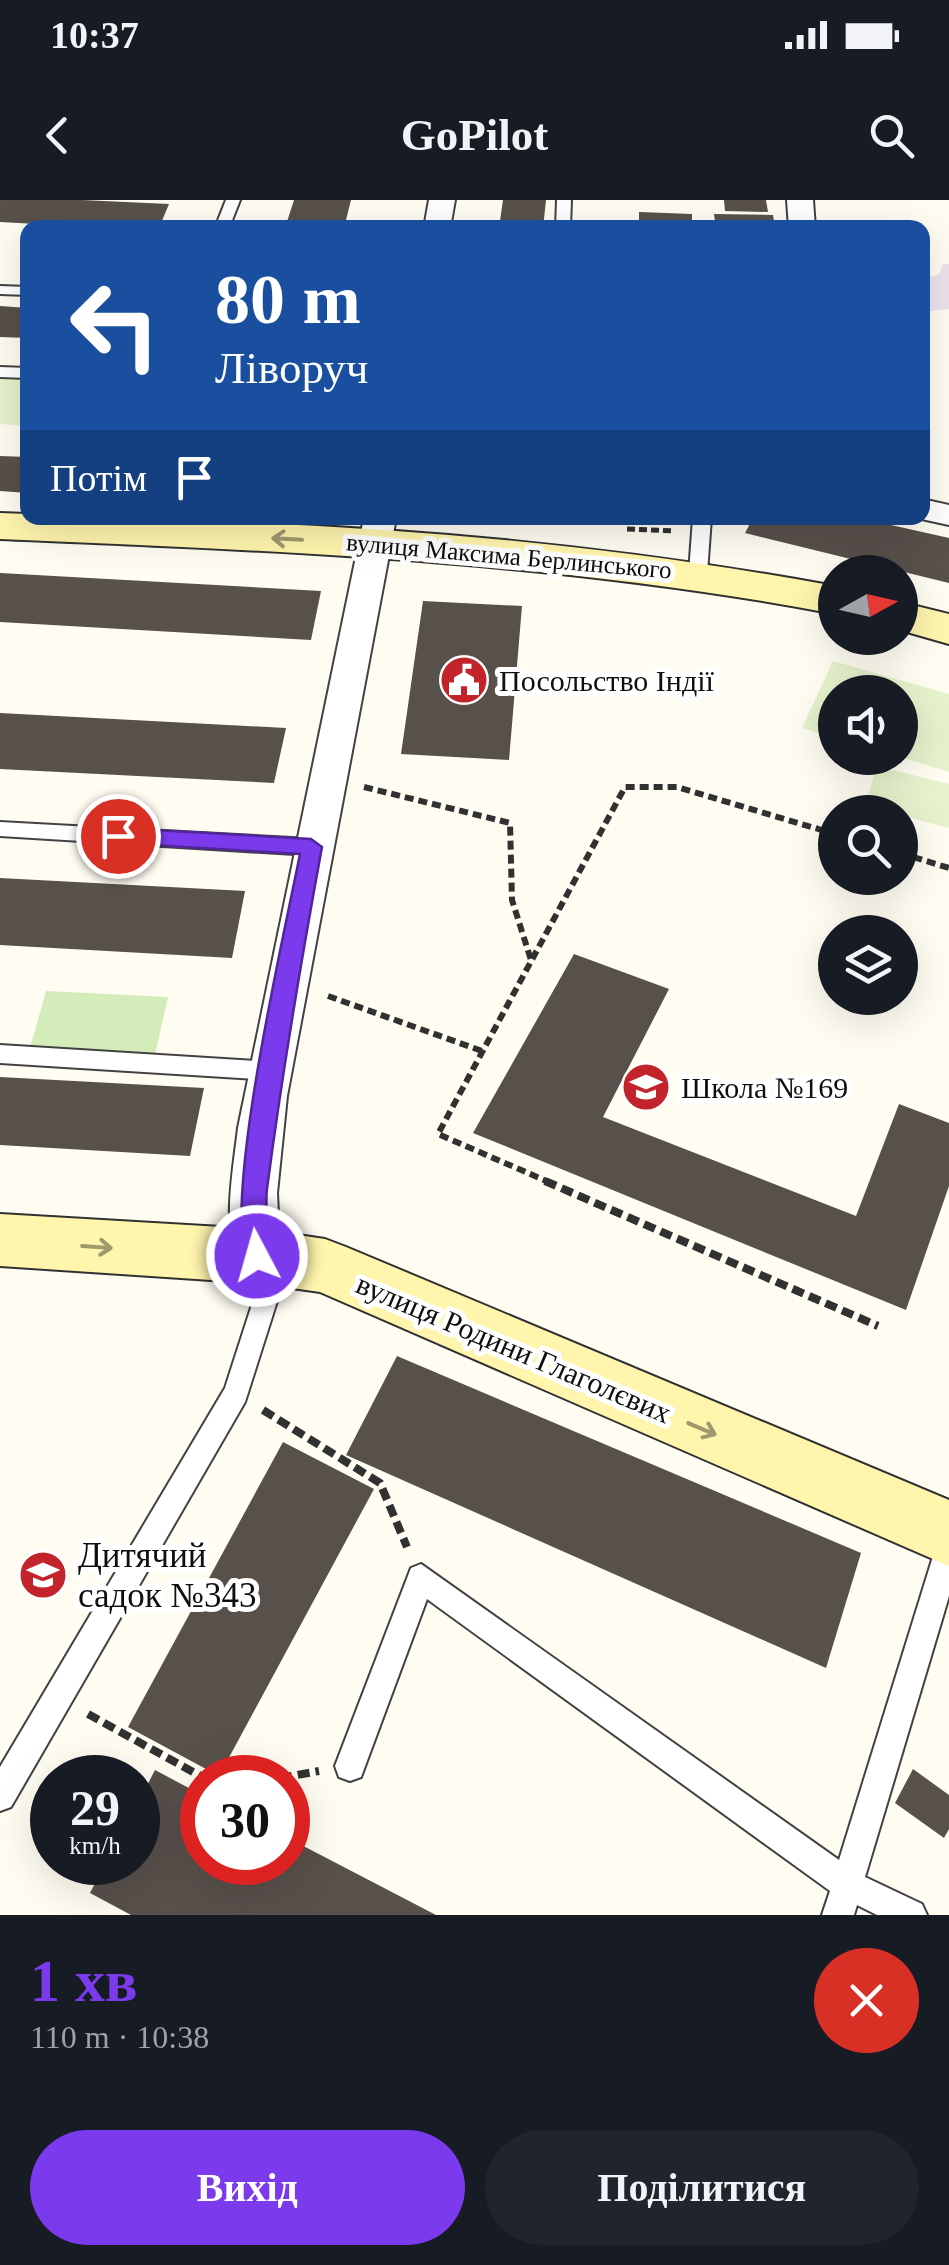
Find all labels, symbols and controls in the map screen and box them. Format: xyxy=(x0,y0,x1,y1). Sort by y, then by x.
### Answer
text: 10:37 xyxy=(50,14,139,56)
icon: back xyxy=(30,108,85,163)
icon: search xyxy=(864,108,919,163)
text: GoPilot xyxy=(401,110,548,160)
icon: left xyxy=(50,260,180,390)
text: 80 m xyxy=(215,261,361,338)
text: Ліворуч xyxy=(215,343,369,393)
icon: arrive xyxy=(167,450,222,505)
text: Потім xyxy=(50,457,147,499)
street label: вулиця Максима Берлинського xyxy=(345,528,673,584)
one-way arrow xyxy=(271,529,303,548)
north arrow xyxy=(818,555,918,655)
map controls xyxy=(818,555,918,1015)
public building icon: Посольство Індії xyxy=(438,654,490,706)
place label: Посольство Індії xyxy=(499,664,715,697)
button: sound xyxy=(818,675,918,775)
pin xyxy=(76,794,161,879)
button: search xyxy=(818,795,918,895)
icon: arrive xyxy=(91,809,146,864)
button: layers xyxy=(818,915,918,1015)
school or university icon: Школа №169 xyxy=(620,1061,672,1113)
place label: Школа №169 xyxy=(681,1071,848,1104)
position arrow xyxy=(205,1204,309,1308)
one-way arrow xyxy=(81,1237,113,1256)
street label: вулиця Родини Глаголєвих xyxy=(352,1267,676,1429)
one-way arrow xyxy=(686,1421,717,1439)
place label: Дитячий садок №343 xyxy=(78,1536,256,1615)
school or university icon: Дитячий садок №343 xyxy=(17,1549,69,1601)
speed limit sign: 30 xyxy=(180,1755,310,1885)
text: 29 xyxy=(70,1780,120,1836)
text: km/h xyxy=(69,1832,121,1859)
text: 1 хв xyxy=(30,1948,137,2014)
button: close xyxy=(814,1948,919,2053)
text: 110 m · 10:38 xyxy=(30,2019,209,2055)
button: Вихід xyxy=(30,2130,465,2245)
button: Поділитися xyxy=(485,2130,919,2245)

